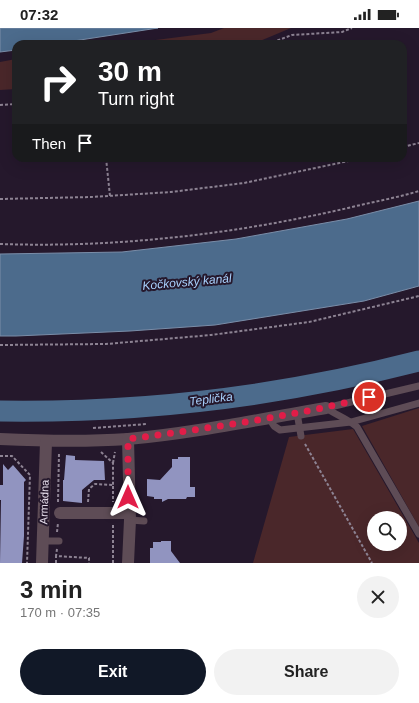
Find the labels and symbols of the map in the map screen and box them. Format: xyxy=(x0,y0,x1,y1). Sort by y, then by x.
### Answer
water label: Kočkovský kanál xyxy=(142,271,232,293)
pin xyxy=(352,380,386,414)
water label: Teplička xyxy=(189,389,234,409)
position arrow xyxy=(107,476,149,518)
street label: Armádna xyxy=(37,479,51,525)

